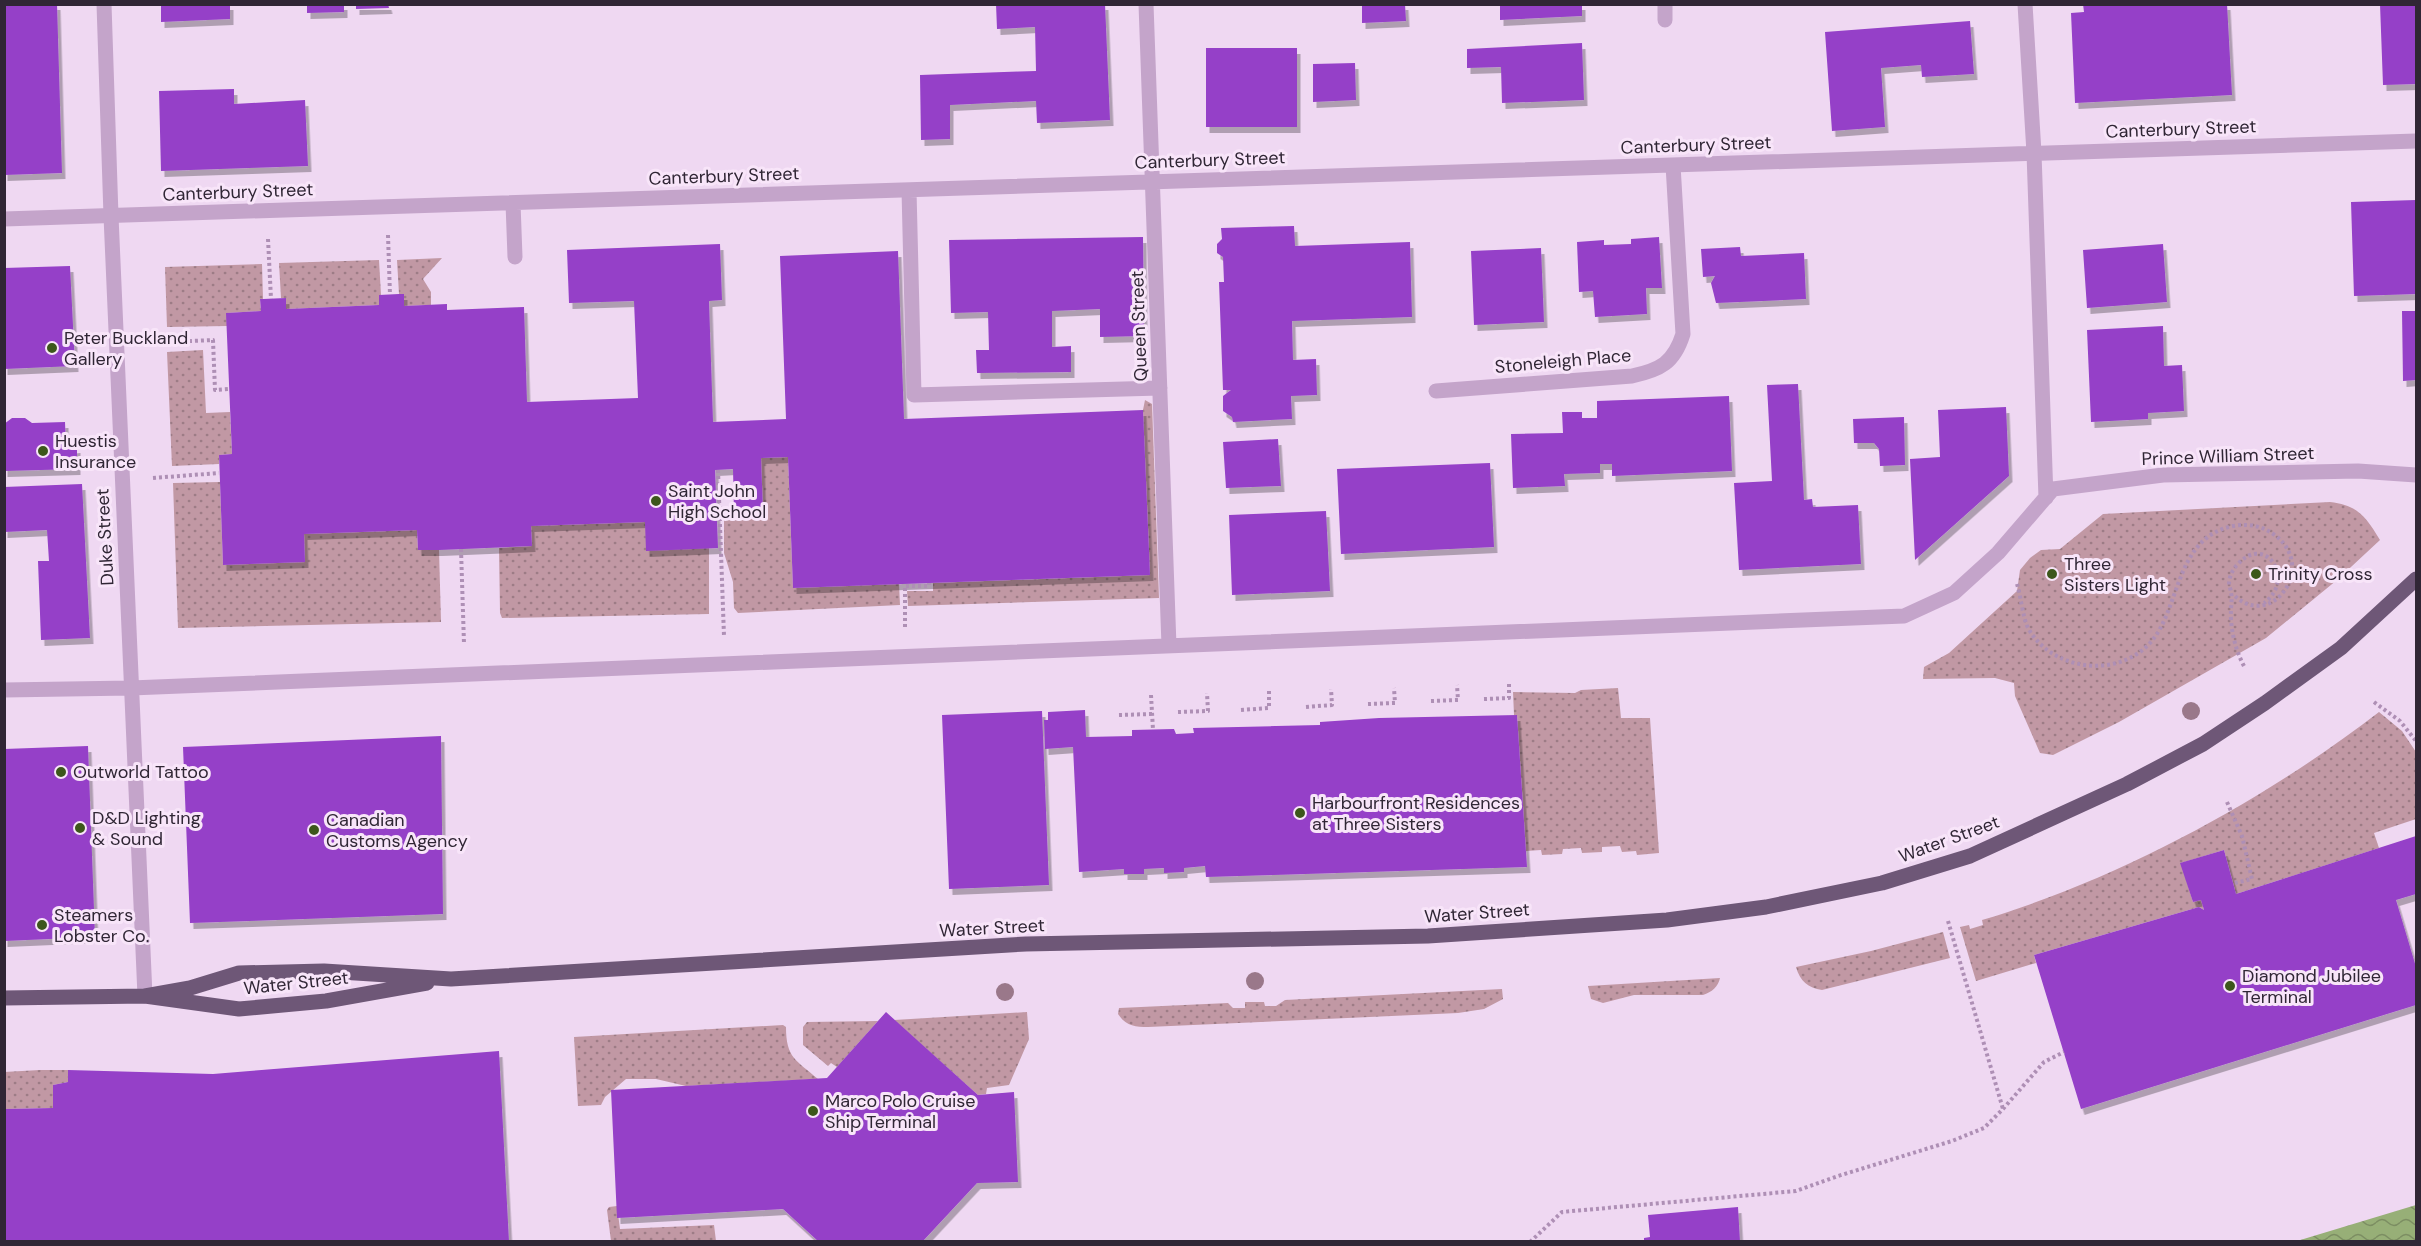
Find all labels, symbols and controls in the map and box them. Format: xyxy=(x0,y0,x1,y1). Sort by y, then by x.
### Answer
street label: Canterbury Street xyxy=(2105,114,2257,144)
street label: Canterbury Street xyxy=(1620,130,1772,160)
street label: Canterbury Street xyxy=(1134,145,1286,175)
street label: Canterbury Street xyxy=(648,161,800,191)
street label: Canterbury Street xyxy=(162,177,314,207)
street label: Queen Street xyxy=(1125,270,1153,382)
place label: Peter Buckland Gallery xyxy=(64,326,188,371)
marker: Peter Buckland Gallery xyxy=(45,341,59,355)
street label: Stoneleigh Place xyxy=(1494,343,1632,379)
place label: Huestis Insurance xyxy=(55,429,136,474)
street label: Prince William Street xyxy=(2141,441,2315,471)
marker: Huestis Insurance xyxy=(36,444,50,458)
place label: Saint John High School xyxy=(668,479,766,524)
street label: Duke Street xyxy=(90,488,120,586)
marker: Saint John High School xyxy=(649,494,663,508)
place label: Three Sisters Light xyxy=(2064,552,2166,597)
place label: Trinity Cross xyxy=(2268,562,2373,586)
marker: Three Sisters Light xyxy=(2045,567,2059,581)
marker: Trinity Cross xyxy=(2249,567,2263,581)
place label: Outworld Tattoo xyxy=(73,760,209,784)
marker: Outworld Tattoo xyxy=(54,765,68,779)
place label: Harbourfront Residences at Three Sisters xyxy=(1312,791,1520,836)
place label: D&D Lighting & Sound xyxy=(92,806,201,851)
marker: Harbourfront Residences at Three Sisters xyxy=(1293,806,1307,820)
place label: Canadian Customs Agency xyxy=(326,808,468,853)
street label: Water Street xyxy=(1895,810,2003,868)
marker: D&D Lighting & Sound xyxy=(73,821,87,835)
marker: Canadian Customs Agency xyxy=(307,823,321,837)
street label: Water Street xyxy=(1424,897,1530,929)
place label: Steamers Lobster Co. xyxy=(54,903,149,948)
street label: Water Street xyxy=(939,913,1045,943)
marker: Steamers Lobster Co. xyxy=(35,918,49,932)
place label: Diamond Jubilee Terminal xyxy=(2242,964,2381,1009)
street label: Water Street xyxy=(242,966,350,1000)
marker: Diamond Jubilee Terminal xyxy=(2223,979,2237,993)
place label: Marco Polo Cruise Ship Terminal xyxy=(825,1089,976,1134)
marker: Marco Polo Cruise Ship Terminal xyxy=(806,1104,820,1118)

